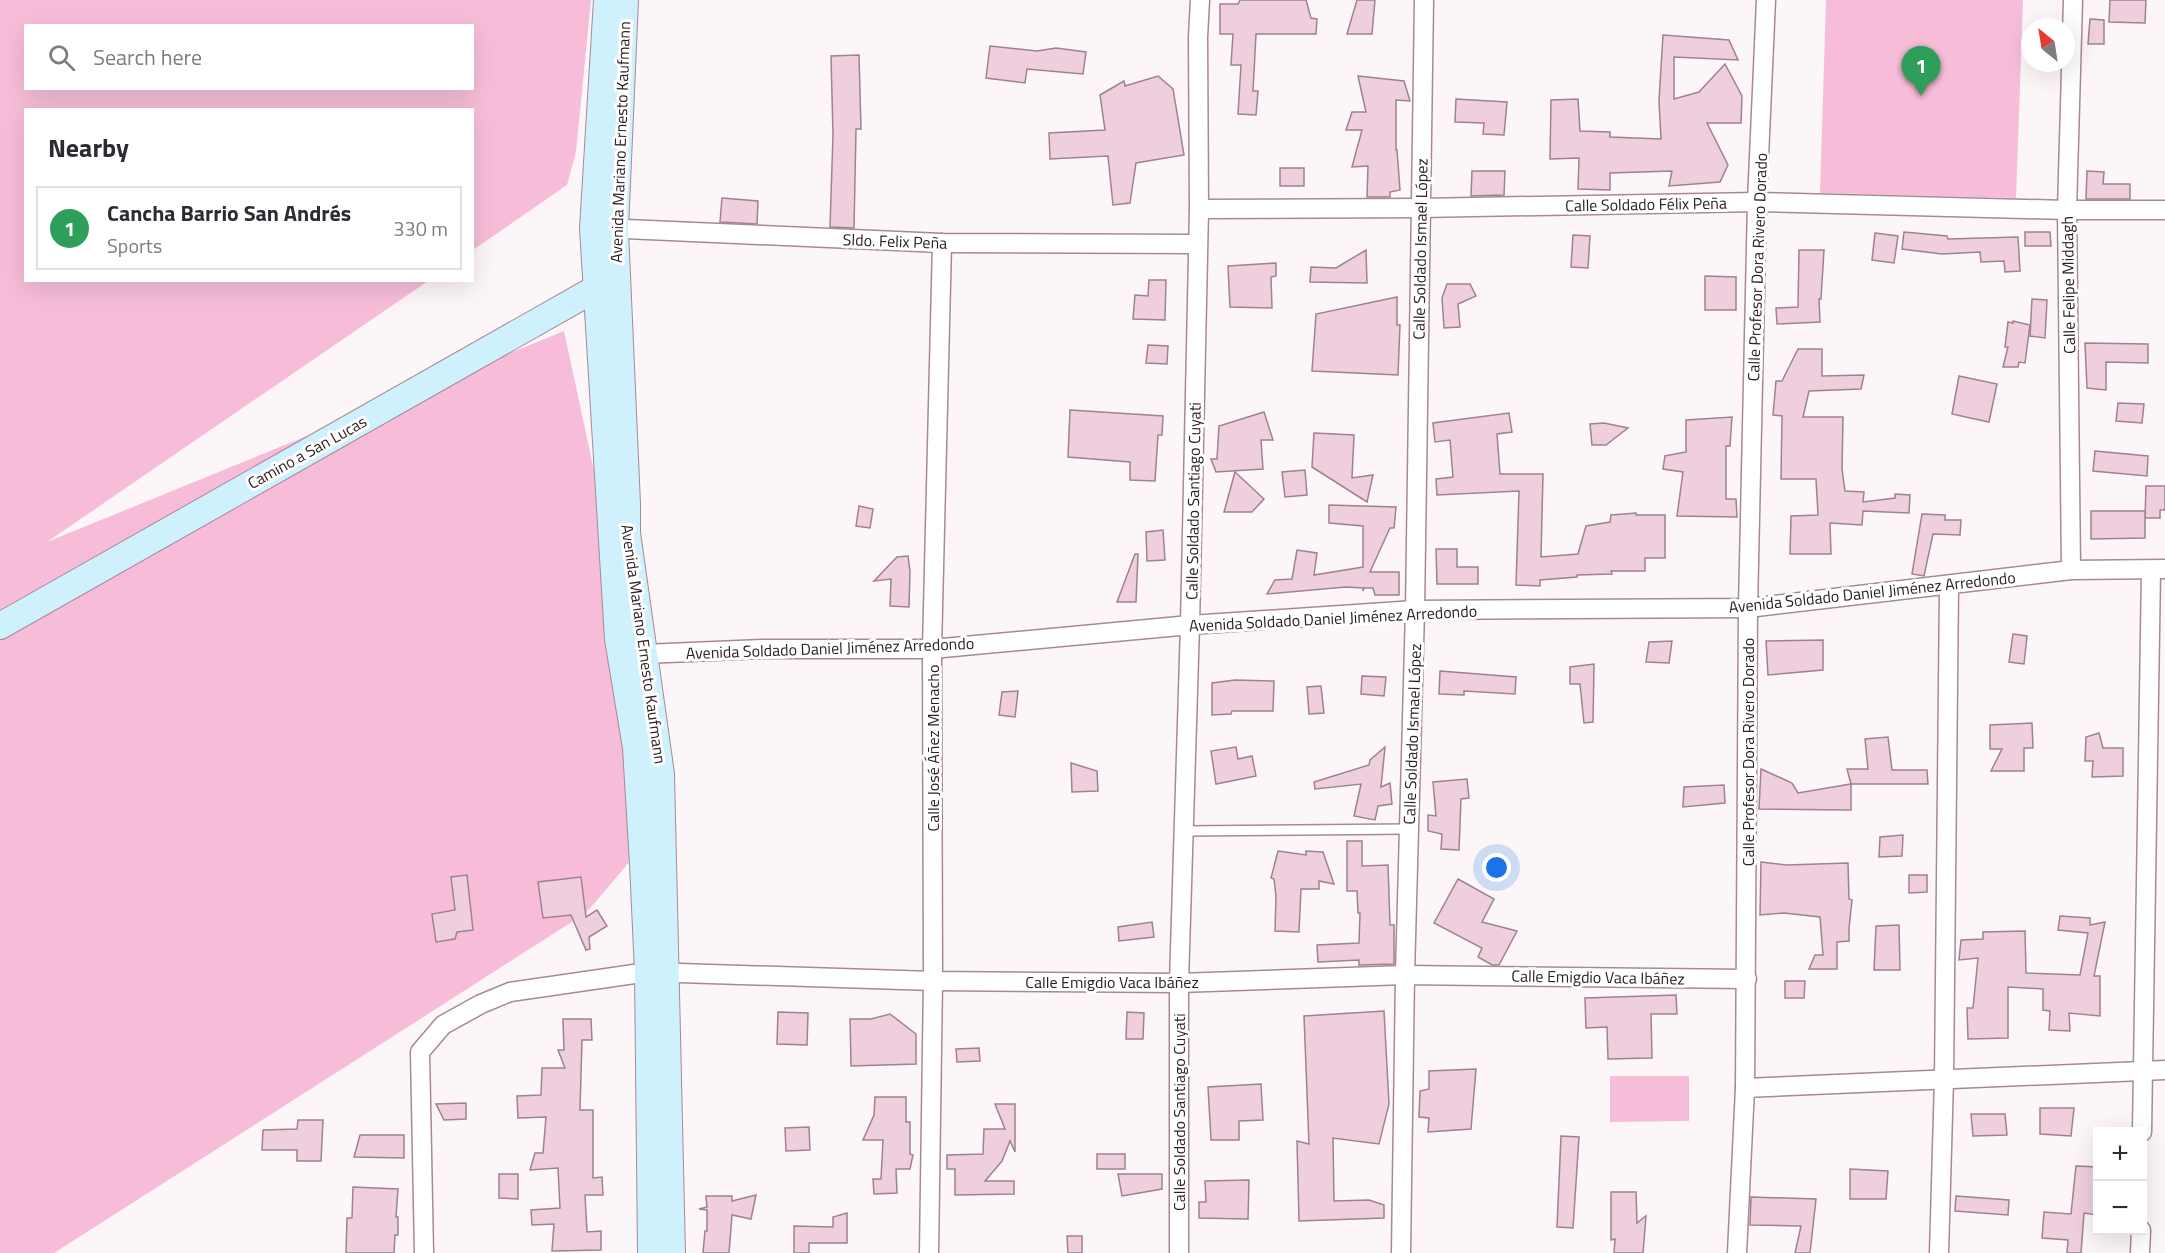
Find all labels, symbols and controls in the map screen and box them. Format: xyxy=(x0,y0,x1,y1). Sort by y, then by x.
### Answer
north arrow xyxy=(2021,18,2075,72)
street label: Avenida Mariano Ernesto Kaufmann xyxy=(604,21,636,263)
search box xyxy=(24,24,474,90)
text: Search here xyxy=(93,40,202,74)
icon: search xyxy=(45,41,78,74)
pin: 1 xyxy=(1902,46,1940,96)
text: Nearby xyxy=(48,128,129,167)
street label: Calle Profesor Dora Rivero Dorado xyxy=(1741,152,1773,382)
street label: Calle Soldado Ismael López xyxy=(1406,158,1434,340)
street label: Calle Soldado Félix Peña xyxy=(1565,191,1727,217)
text: Cancha Barrio San Andrés xyxy=(107,196,351,230)
text: 1 xyxy=(64,213,75,244)
text: 330 m xyxy=(393,213,448,244)
street label: Calle Felipe Middagh xyxy=(2055,216,2081,354)
street label: Sldo. Felix Peña xyxy=(842,227,948,255)
text: Sports xyxy=(107,230,162,261)
street label: Calle Soldado Santiago Cuyati xyxy=(1179,402,1207,600)
street label: Camino a San Lucas xyxy=(243,409,371,495)
street label: Avenida Mariano Ernesto Kaufmann xyxy=(615,523,673,765)
street label: Avenida Soldado Daniel Jiménez Arredondo xyxy=(1727,565,2017,619)
street label: Avenida Soldado Daniel Jiménez Arredondo xyxy=(1188,598,1478,638)
street label: Avenida Soldado Daniel Jiménez Arredondo xyxy=(685,631,975,665)
street label: Calle Profesor Dora Rivero Dorado xyxy=(1736,638,1760,866)
street label: Calle Soldado Ismael López xyxy=(1397,643,1427,825)
street label: Calle José Áñez Menacho xyxy=(921,665,945,831)
your location xyxy=(1482,853,1511,882)
street label: Calle Emigdio Vaca Ibáñez xyxy=(1511,963,1685,991)
street label: Calle Emigdio Vaca Ibáñez xyxy=(1025,970,1199,994)
street label: Calle Soldado Santiago Cuyati xyxy=(1167,1013,1191,1211)
map controls xyxy=(2093,1127,2147,1235)
button: + xyxy=(2093,1127,2147,1181)
button: − xyxy=(2093,1181,2147,1235)

